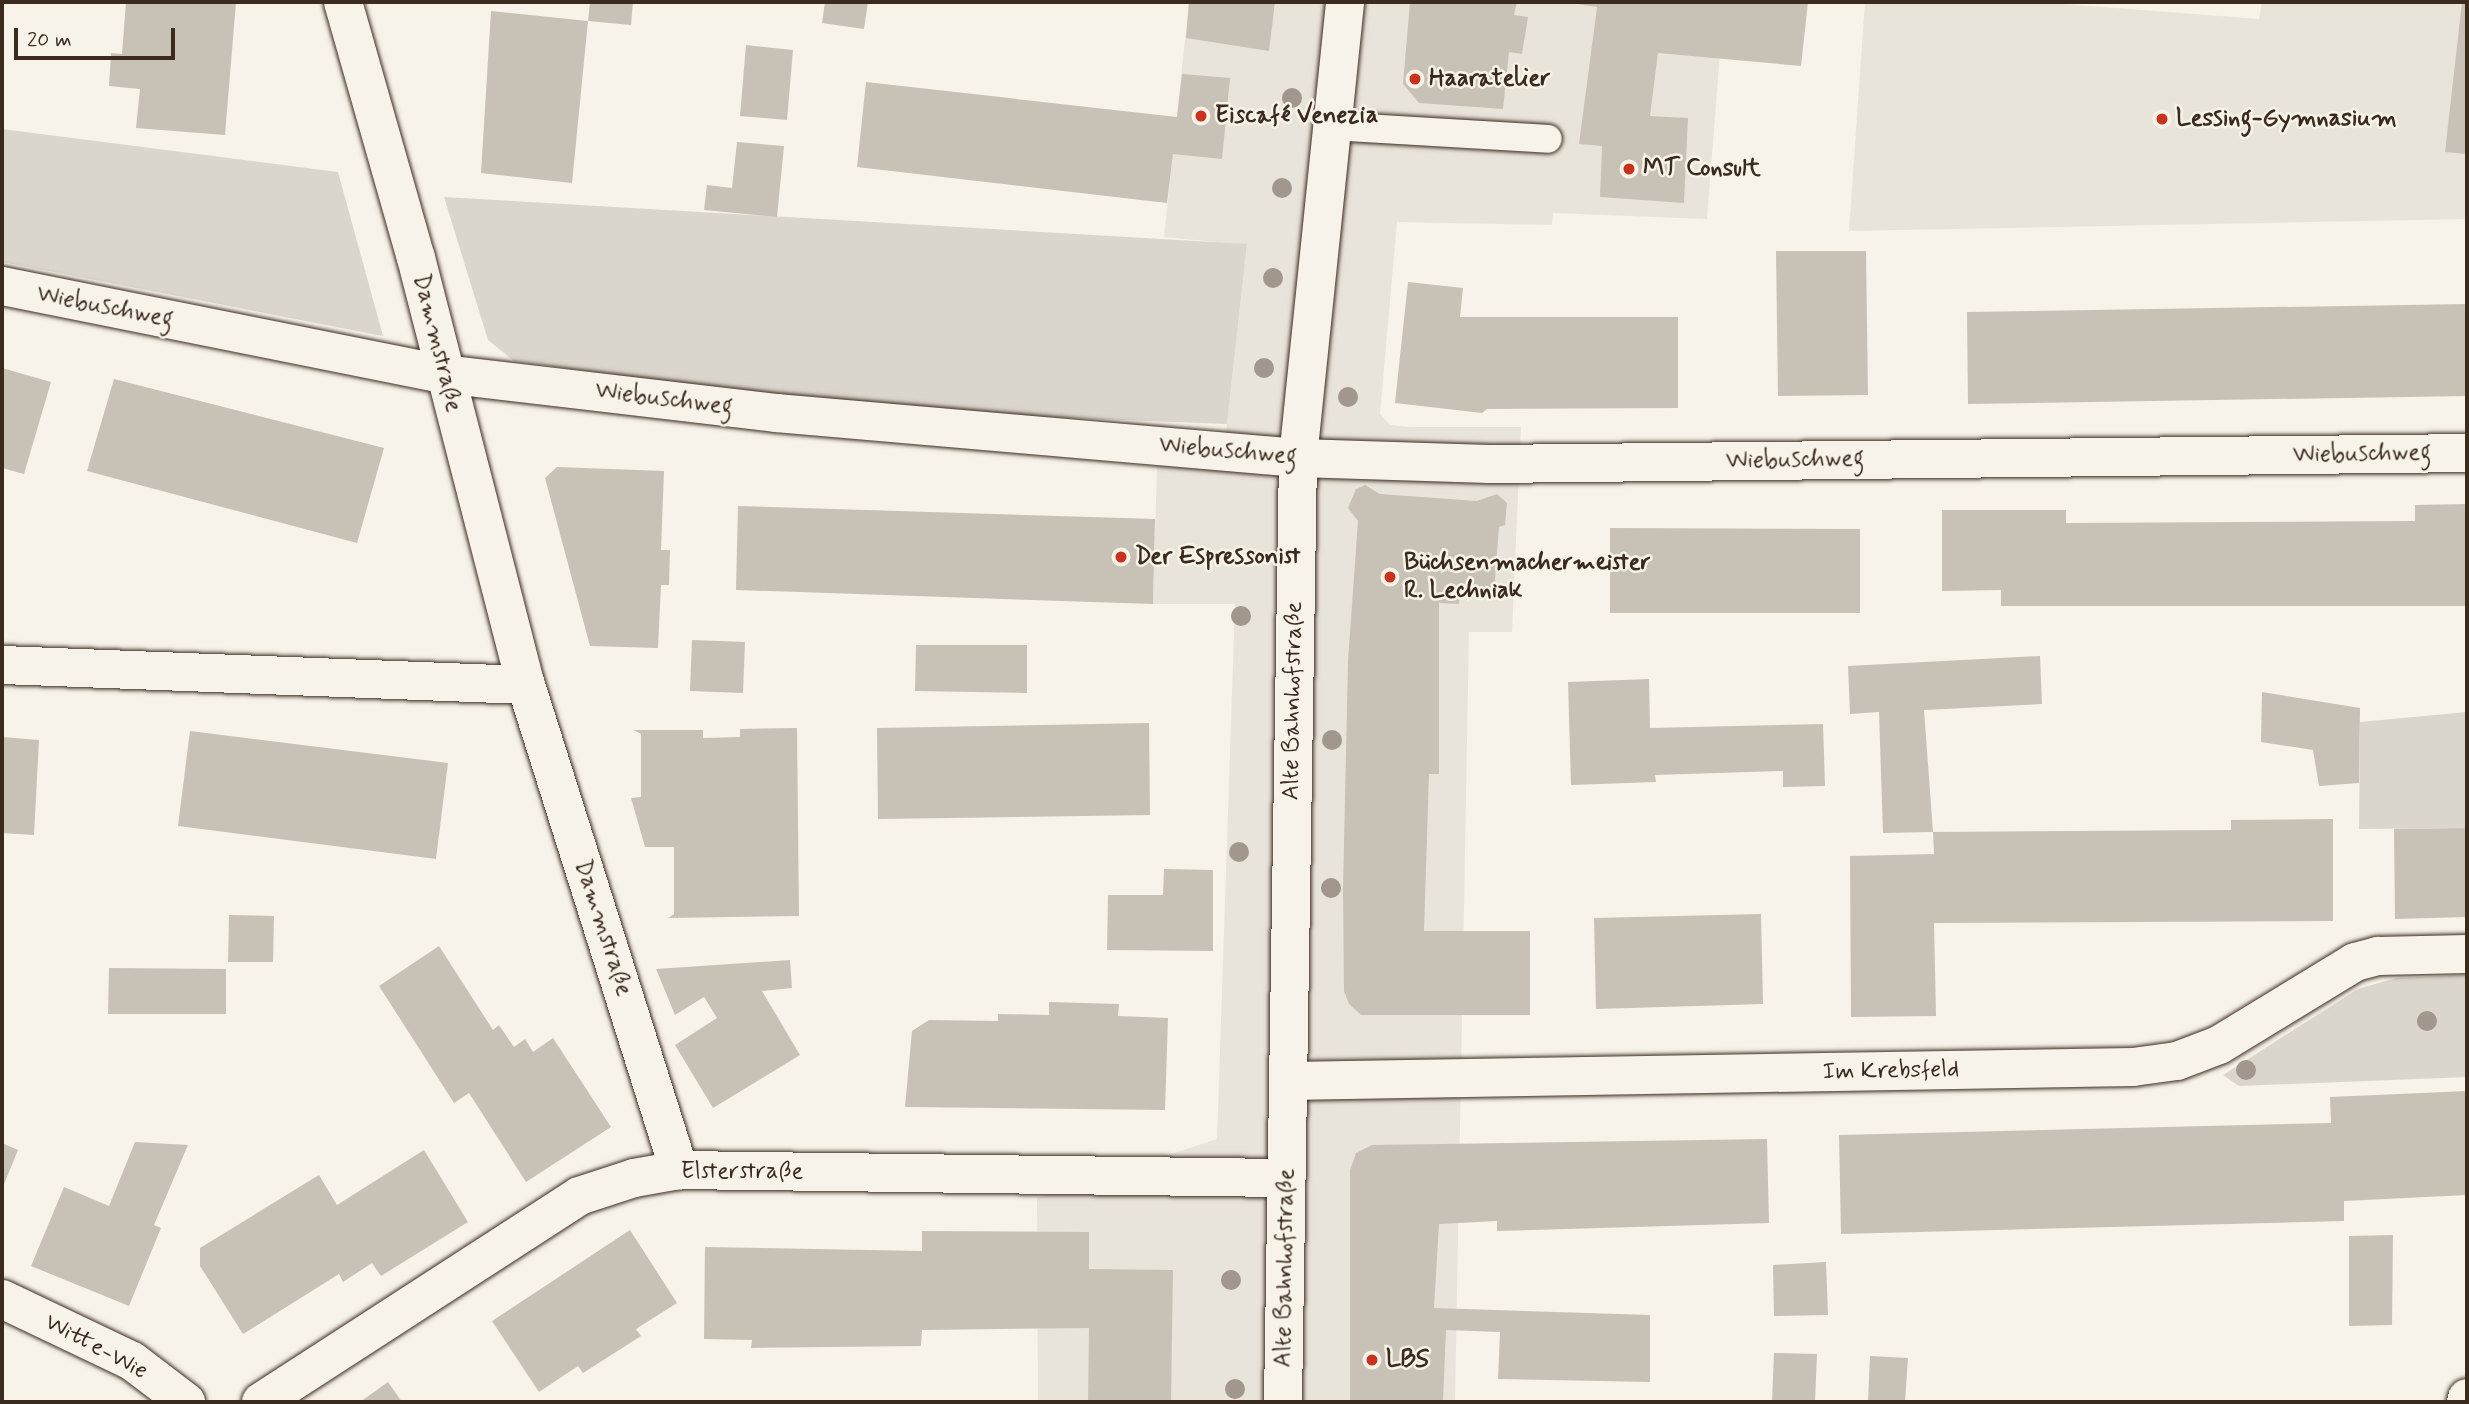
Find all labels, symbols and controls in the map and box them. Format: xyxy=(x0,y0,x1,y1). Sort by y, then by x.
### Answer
scale bar xyxy=(18,14,178,58)
text: 20 m xyxy=(27,26,72,54)
place label: Haaratelier xyxy=(1429,65,1550,93)
marker: Haaratelier xyxy=(1407,71,1423,87)
place label: Eiscafé Venezia xyxy=(1215,102,1378,130)
place label: Lessing-Gymnasium xyxy=(2176,105,2397,133)
marker: Eiscafé Venezia xyxy=(1193,108,1209,124)
marker: Lessing-Gymnasium xyxy=(2154,111,2170,127)
place label: MT Consult xyxy=(1643,155,1759,183)
marker: MT Consult xyxy=(1621,161,1637,177)
street label: Dammstraße xyxy=(406,271,468,415)
street label: Wiebuschweg xyxy=(34,280,176,334)
street label: Wiebuschweg xyxy=(594,376,734,422)
street label: Wiebuschweg xyxy=(1158,431,1298,471)
street label: Wiebuschweg xyxy=(2293,438,2431,470)
street label: Wiebuschweg xyxy=(1726,444,1864,476)
place label: Der Espressonist xyxy=(1135,543,1307,571)
marker: Der Espressonist xyxy=(1113,549,1129,565)
place label: Büchsenmachermeister R. Lechniak xyxy=(1404,549,1651,605)
marker: Büchsenmachermeister R. Lechniak xyxy=(1382,569,1398,585)
street label: Alte Bahnhofstraße xyxy=(1277,600,1309,802)
street label: Dammstraße xyxy=(567,856,639,1000)
street label: Im Krebsfeld xyxy=(1823,1055,1959,1087)
street label: Elsterstraße xyxy=(681,1158,803,1186)
street label: Alte Bahnhofstraße xyxy=(1269,1167,1301,1369)
street label: Witte-Wie xyxy=(40,1308,152,1386)
place label: LBS xyxy=(1386,1346,1429,1374)
marker: LBS xyxy=(1364,1352,1380,1368)

